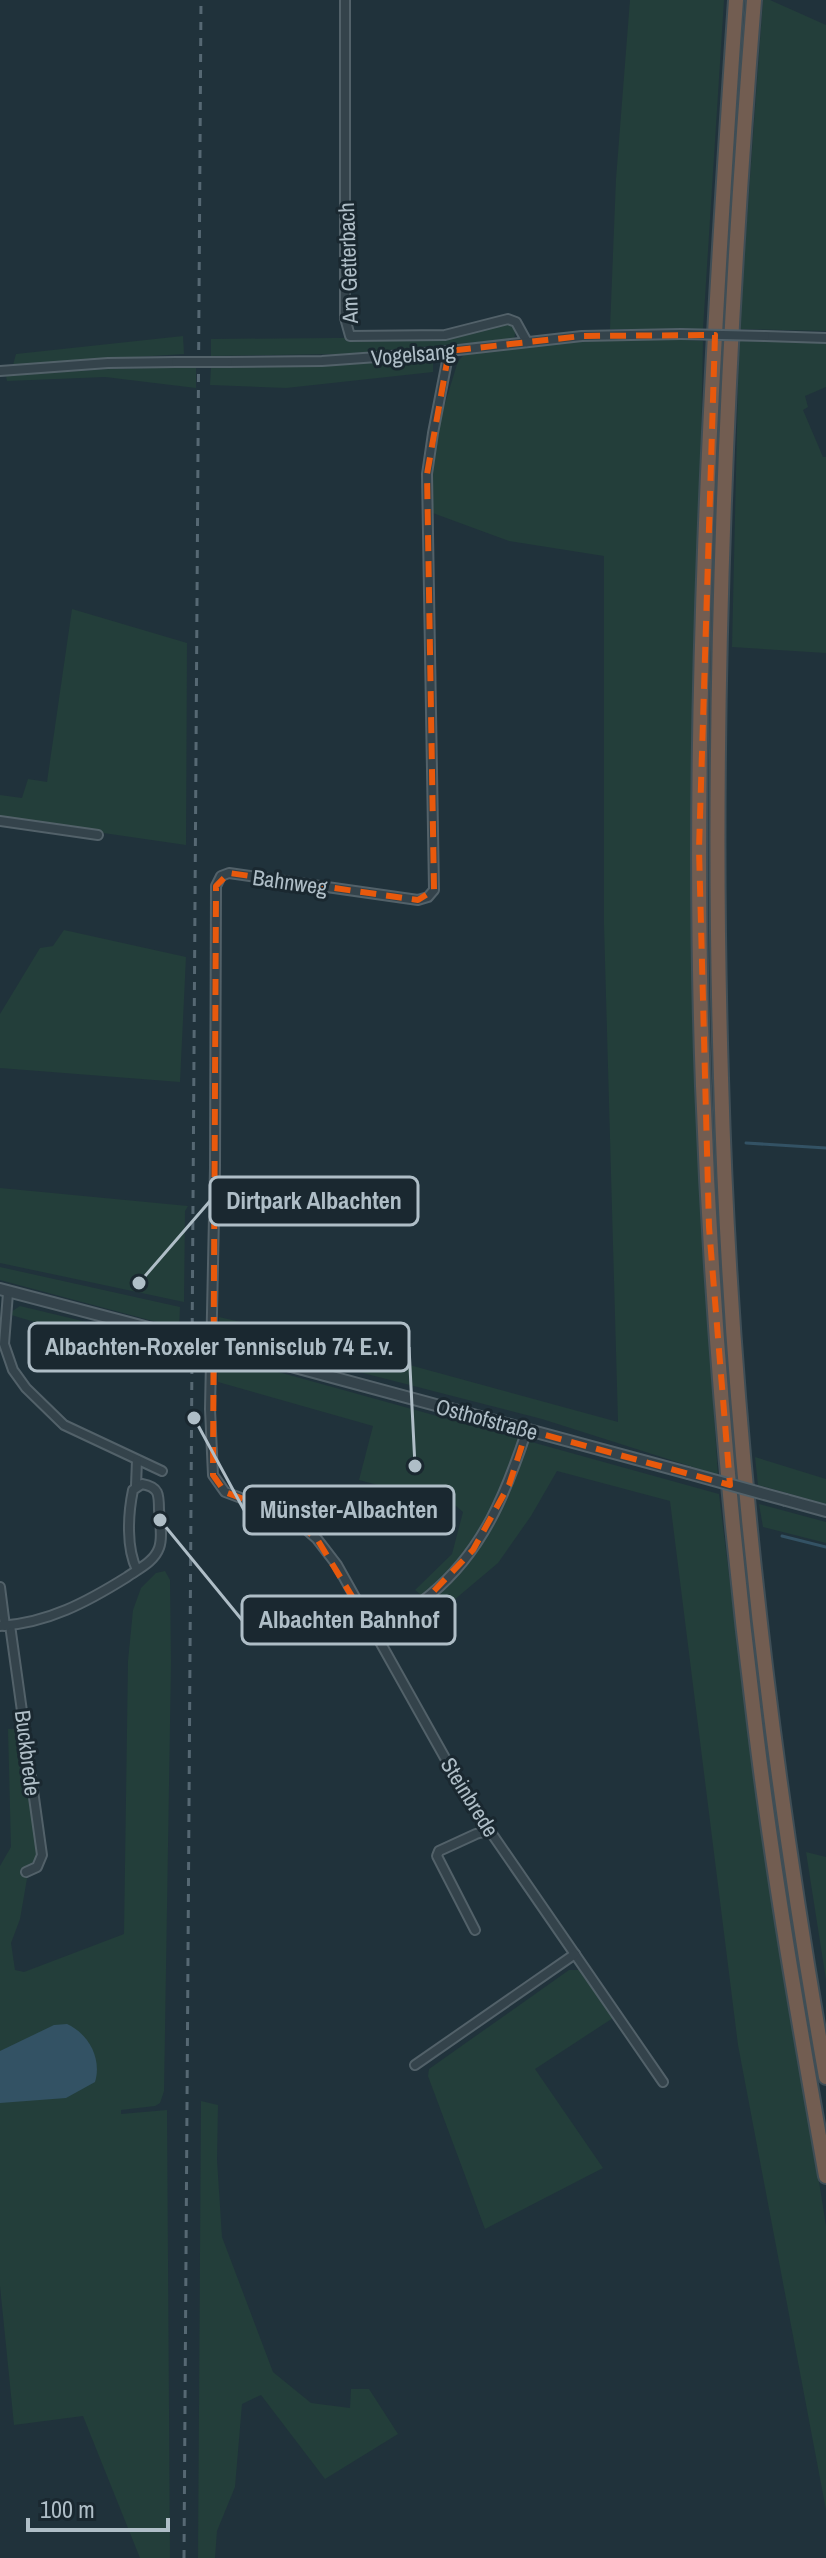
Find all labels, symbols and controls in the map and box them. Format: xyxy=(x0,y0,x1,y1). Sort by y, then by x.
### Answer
street label: Am Getterbach xyxy=(331,202,365,325)
street label: Vogelsang xyxy=(370,335,456,373)
street label: Bahnweg xyxy=(251,862,329,902)
callout: Dirtpark Albachten xyxy=(210,1177,418,1225)
text: Dirtpark Albachten xyxy=(226,1184,402,1216)
callout: Albachten-Roxeler Tennisclub 74 E.v. xyxy=(29,1323,409,1371)
text: Albachten-Roxeler Tennisclub 74 E.v. xyxy=(45,1330,393,1362)
street label: Osthofstraße xyxy=(433,1391,541,1447)
callout: Münster-Albachten xyxy=(244,1486,454,1534)
text: Münster-Albachten xyxy=(260,1493,438,1525)
callout: Albachten Bahnhof xyxy=(242,1596,455,1644)
text: Albachten Bahnhof xyxy=(259,1603,440,1635)
street label: Buckbrede xyxy=(8,1708,48,1798)
street label: Steinbrede xyxy=(434,1752,506,1842)
scale bar xyxy=(28,2482,168,2532)
text: 100 m xyxy=(40,2493,95,2525)

